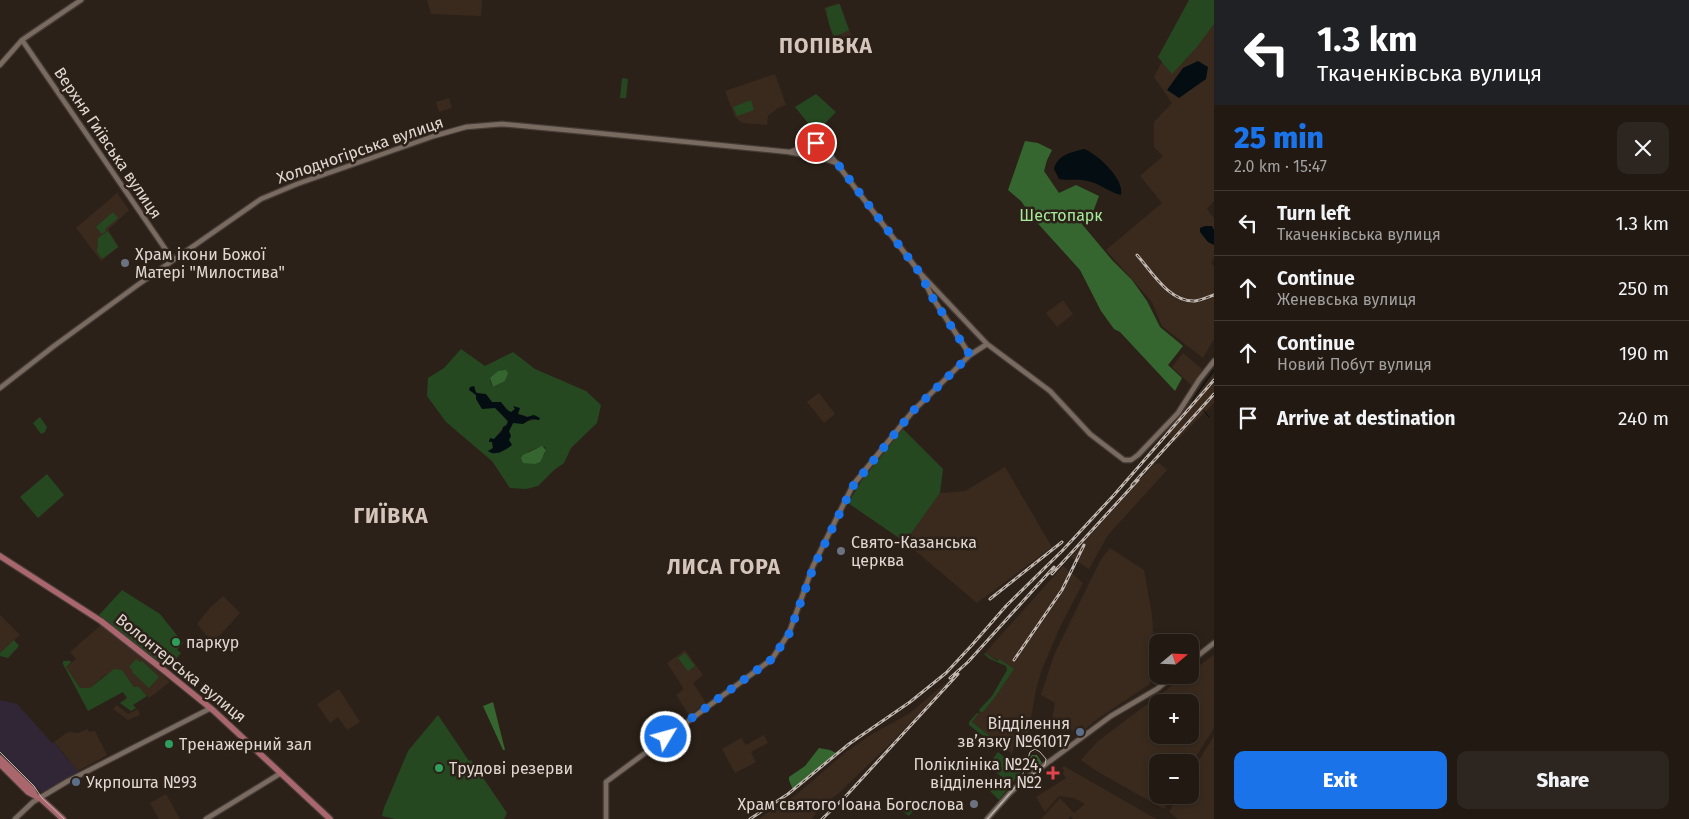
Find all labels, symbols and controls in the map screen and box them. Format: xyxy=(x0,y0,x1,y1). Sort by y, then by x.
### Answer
text: 1.3 km xyxy=(1317,18,1418,60)
icon: left xyxy=(1234,20,1299,85)
district label: ПОПІВКА xyxy=(779,33,873,59)
text: Ткаченківська вулиця xyxy=(1317,60,1542,87)
street label: Верхня Гиївська вулиця xyxy=(50,64,166,222)
street label: Холодногірська вулиця xyxy=(274,113,446,187)
text: 25 min xyxy=(1234,120,1324,156)
pin xyxy=(795,122,837,164)
button: close xyxy=(1617,122,1669,174)
icon: arrive xyxy=(802,129,830,157)
text: 2.0 km · 15:47 xyxy=(1234,157,1327,176)
text: Turn left xyxy=(1277,202,1351,225)
park label: Шестопарк xyxy=(1019,206,1103,225)
icon: left xyxy=(1234,209,1262,237)
text: 1.3 km xyxy=(1616,212,1669,235)
text: Ткаченківська вулиця xyxy=(1277,225,1441,244)
place label: Храм ікони Божої Матері "Милостива" xyxy=(135,245,285,282)
marker: Храм ікони Божої Матері "Милостива" xyxy=(119,257,131,269)
text: Continue xyxy=(1277,267,1355,290)
icon: ahead xyxy=(1234,274,1262,302)
text: 250 m xyxy=(1618,277,1669,300)
text: Женевська вулиця xyxy=(1277,290,1416,309)
text: Continue xyxy=(1277,332,1355,355)
icon: ahead xyxy=(1234,339,1262,367)
text: 190 m xyxy=(1619,342,1669,365)
text: Новий Побут вулиця xyxy=(1277,355,1432,374)
icon: arrive xyxy=(1234,404,1262,432)
text: Arrive at destination xyxy=(1277,407,1456,430)
text: 240 m xyxy=(1618,407,1669,430)
district label: ГИЇВКА xyxy=(353,502,429,529)
place label: Свято-Казанська церква xyxy=(851,533,977,570)
marker: Свято-Казанська церква xyxy=(835,545,847,557)
district label: ЛИСА ГОРА xyxy=(667,554,781,580)
street label: Волонтерська вулиця xyxy=(112,610,250,726)
place label: паркур xyxy=(186,633,239,652)
north arrow xyxy=(1149,634,1199,684)
map controls xyxy=(1149,634,1199,804)
marker: паркур xyxy=(170,636,182,648)
button: + xyxy=(1149,694,1199,744)
position arrow xyxy=(639,710,691,762)
place label: Відділення зв’язку №61017 xyxy=(957,714,1070,751)
marker: Відділення зв’язку №61017 xyxy=(1074,726,1086,738)
place label: Тренажерний зал xyxy=(179,735,312,754)
marker: Тренажерний зал xyxy=(163,738,175,750)
button: Exit xyxy=(1234,751,1447,809)
button: Share xyxy=(1457,751,1669,809)
button: − xyxy=(1149,754,1199,804)
place label: Поліклініка №24, відділення №2 xyxy=(913,755,1042,792)
place label: Трудові резерви xyxy=(449,759,573,778)
marker: Трудові резерви xyxy=(433,762,445,774)
marker: Поліклініка №24, відділення №2 xyxy=(1046,766,1060,780)
place label: Укрпошта №93 xyxy=(86,773,197,792)
marker: Укрпошта №93 xyxy=(70,776,82,788)
place label: Храм святого Іоана Богослова xyxy=(737,795,964,814)
marker: Храм святого Іоана Богослова xyxy=(968,798,980,810)

